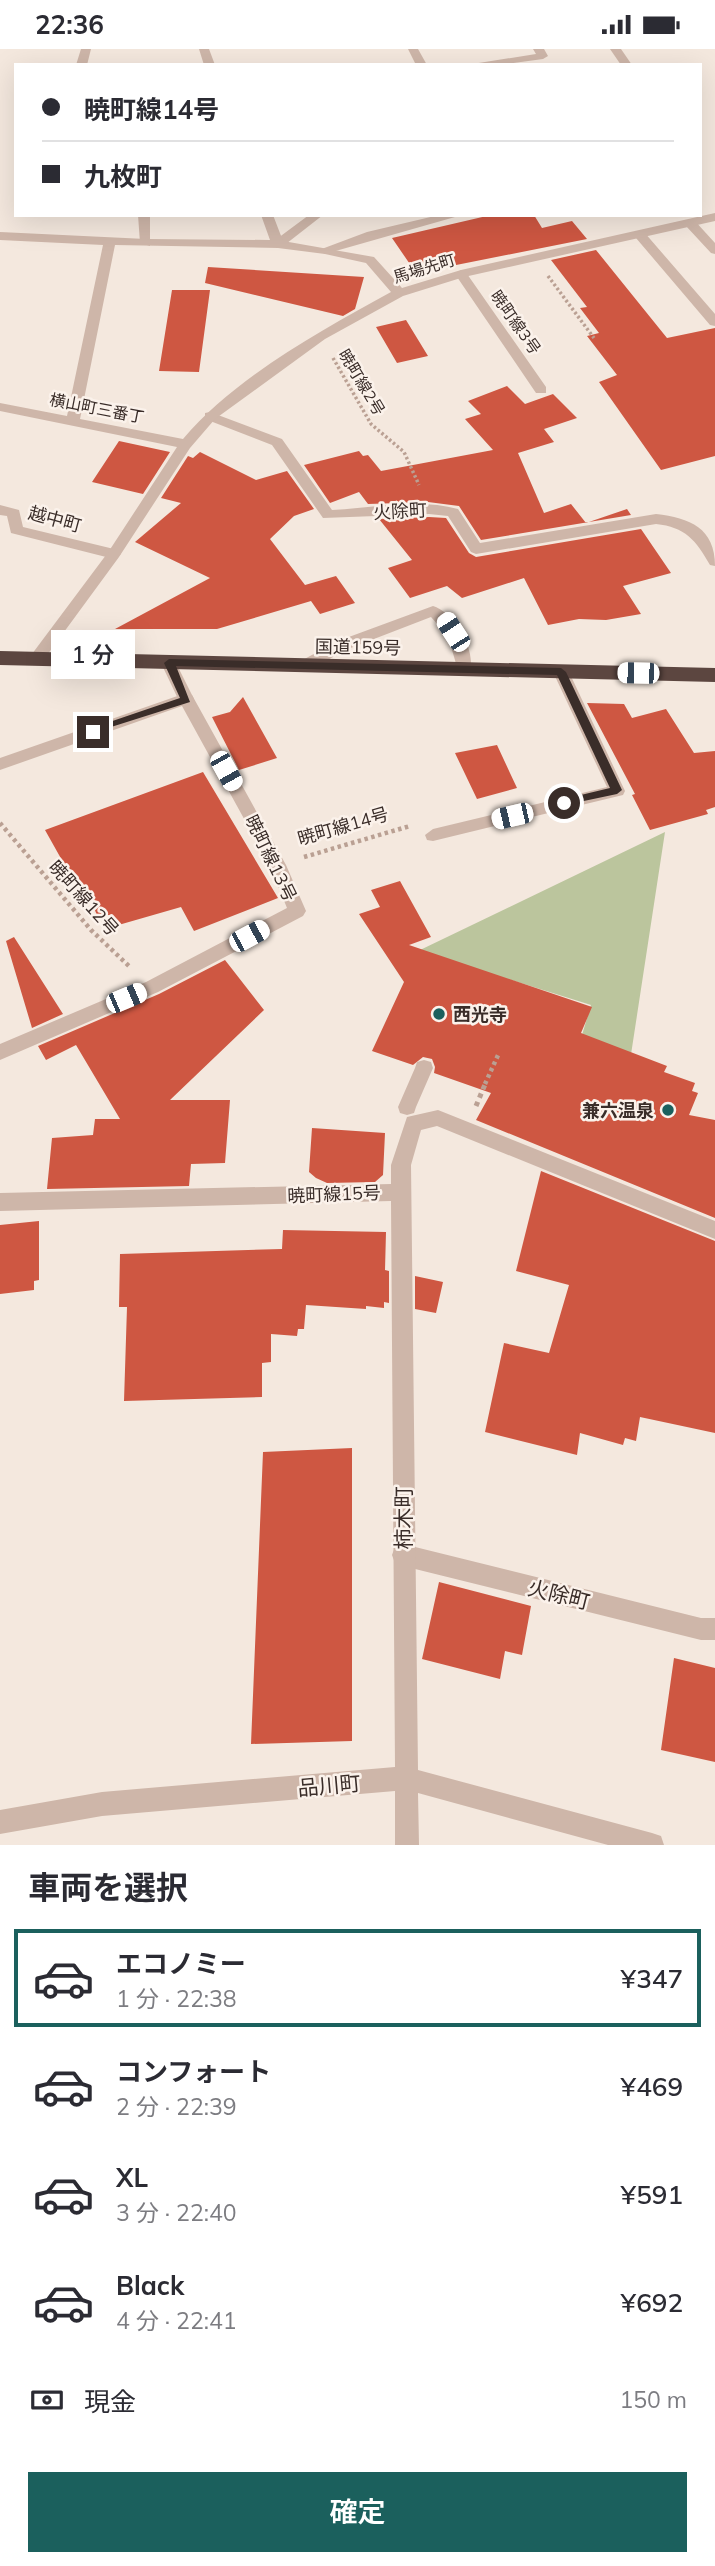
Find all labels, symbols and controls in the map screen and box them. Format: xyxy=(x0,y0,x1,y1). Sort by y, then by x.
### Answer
text: 22:36 xyxy=(35,8,104,41)
text: 暁町線14号 xyxy=(84,93,219,126)
text: 九枚町 xyxy=(84,160,162,193)
street label: 馬場先町 xyxy=(390,249,458,287)
street label: 暁町線3号 xyxy=(487,286,545,358)
street label: 暁町線2号 xyxy=(334,345,390,419)
street label: 横山町三番丁 xyxy=(48,389,146,427)
street label: 火除町 xyxy=(372,498,428,524)
street label: 越中町 xyxy=(26,501,84,537)
car xyxy=(433,609,474,655)
callout: 1 分 xyxy=(51,631,135,679)
street label: 国道159号 xyxy=(315,635,401,659)
text: 1 分 xyxy=(72,640,114,669)
car xyxy=(617,662,660,684)
route end xyxy=(77,716,109,748)
car xyxy=(207,748,246,794)
route start xyxy=(548,787,580,819)
car xyxy=(490,801,535,831)
street label: 暁町線14号 xyxy=(295,802,391,850)
street label: 暁町線13号 xyxy=(240,811,302,905)
street label: 暁町線12号 xyxy=(44,856,124,940)
car xyxy=(226,917,273,955)
car xyxy=(103,980,150,1016)
place label: 西光寺 xyxy=(453,1003,507,1026)
marker: 西光寺 xyxy=(431,1006,447,1022)
place label: 兼六温泉 xyxy=(582,1099,654,1122)
marker: 兼六温泉 xyxy=(660,1102,676,1118)
street label: 暁町線15号 xyxy=(287,1181,381,1207)
street label: 柿木町 xyxy=(390,1487,416,1550)
street label: 火除町 xyxy=(525,1574,593,1614)
street label: 品川町 xyxy=(296,1769,362,1801)
text: 車両を選択 xyxy=(28,1867,188,1907)
icon: car xyxy=(32,1947,95,2010)
text: エコノミー xyxy=(116,1947,246,1980)
text: ¥347 xyxy=(621,1962,683,1995)
text: 1 分 · 22:38 xyxy=(116,1984,237,2013)
icon: car xyxy=(32,2055,95,2118)
text: コンフォート xyxy=(116,2055,271,2088)
text: ¥469 xyxy=(621,2070,683,2103)
text: 2 分 · 22:39 xyxy=(116,2092,237,2121)
text: XL xyxy=(116,2161,148,2194)
icon: car xyxy=(32,2163,95,2226)
text: ¥591 xyxy=(621,2178,683,2211)
text: 3 分 · 22:40 xyxy=(116,2198,237,2227)
text: Black xyxy=(116,2269,184,2302)
icon: car xyxy=(32,2271,95,2334)
text: ¥692 xyxy=(621,2286,683,2319)
text: 4 分 · 22:41 xyxy=(116,2306,237,2335)
icon: cash xyxy=(28,2381,66,2419)
text: 現金 xyxy=(84,2385,136,2418)
text: 150 m xyxy=(619,2385,687,2414)
button: 確定 xyxy=(28,2472,687,2552)

